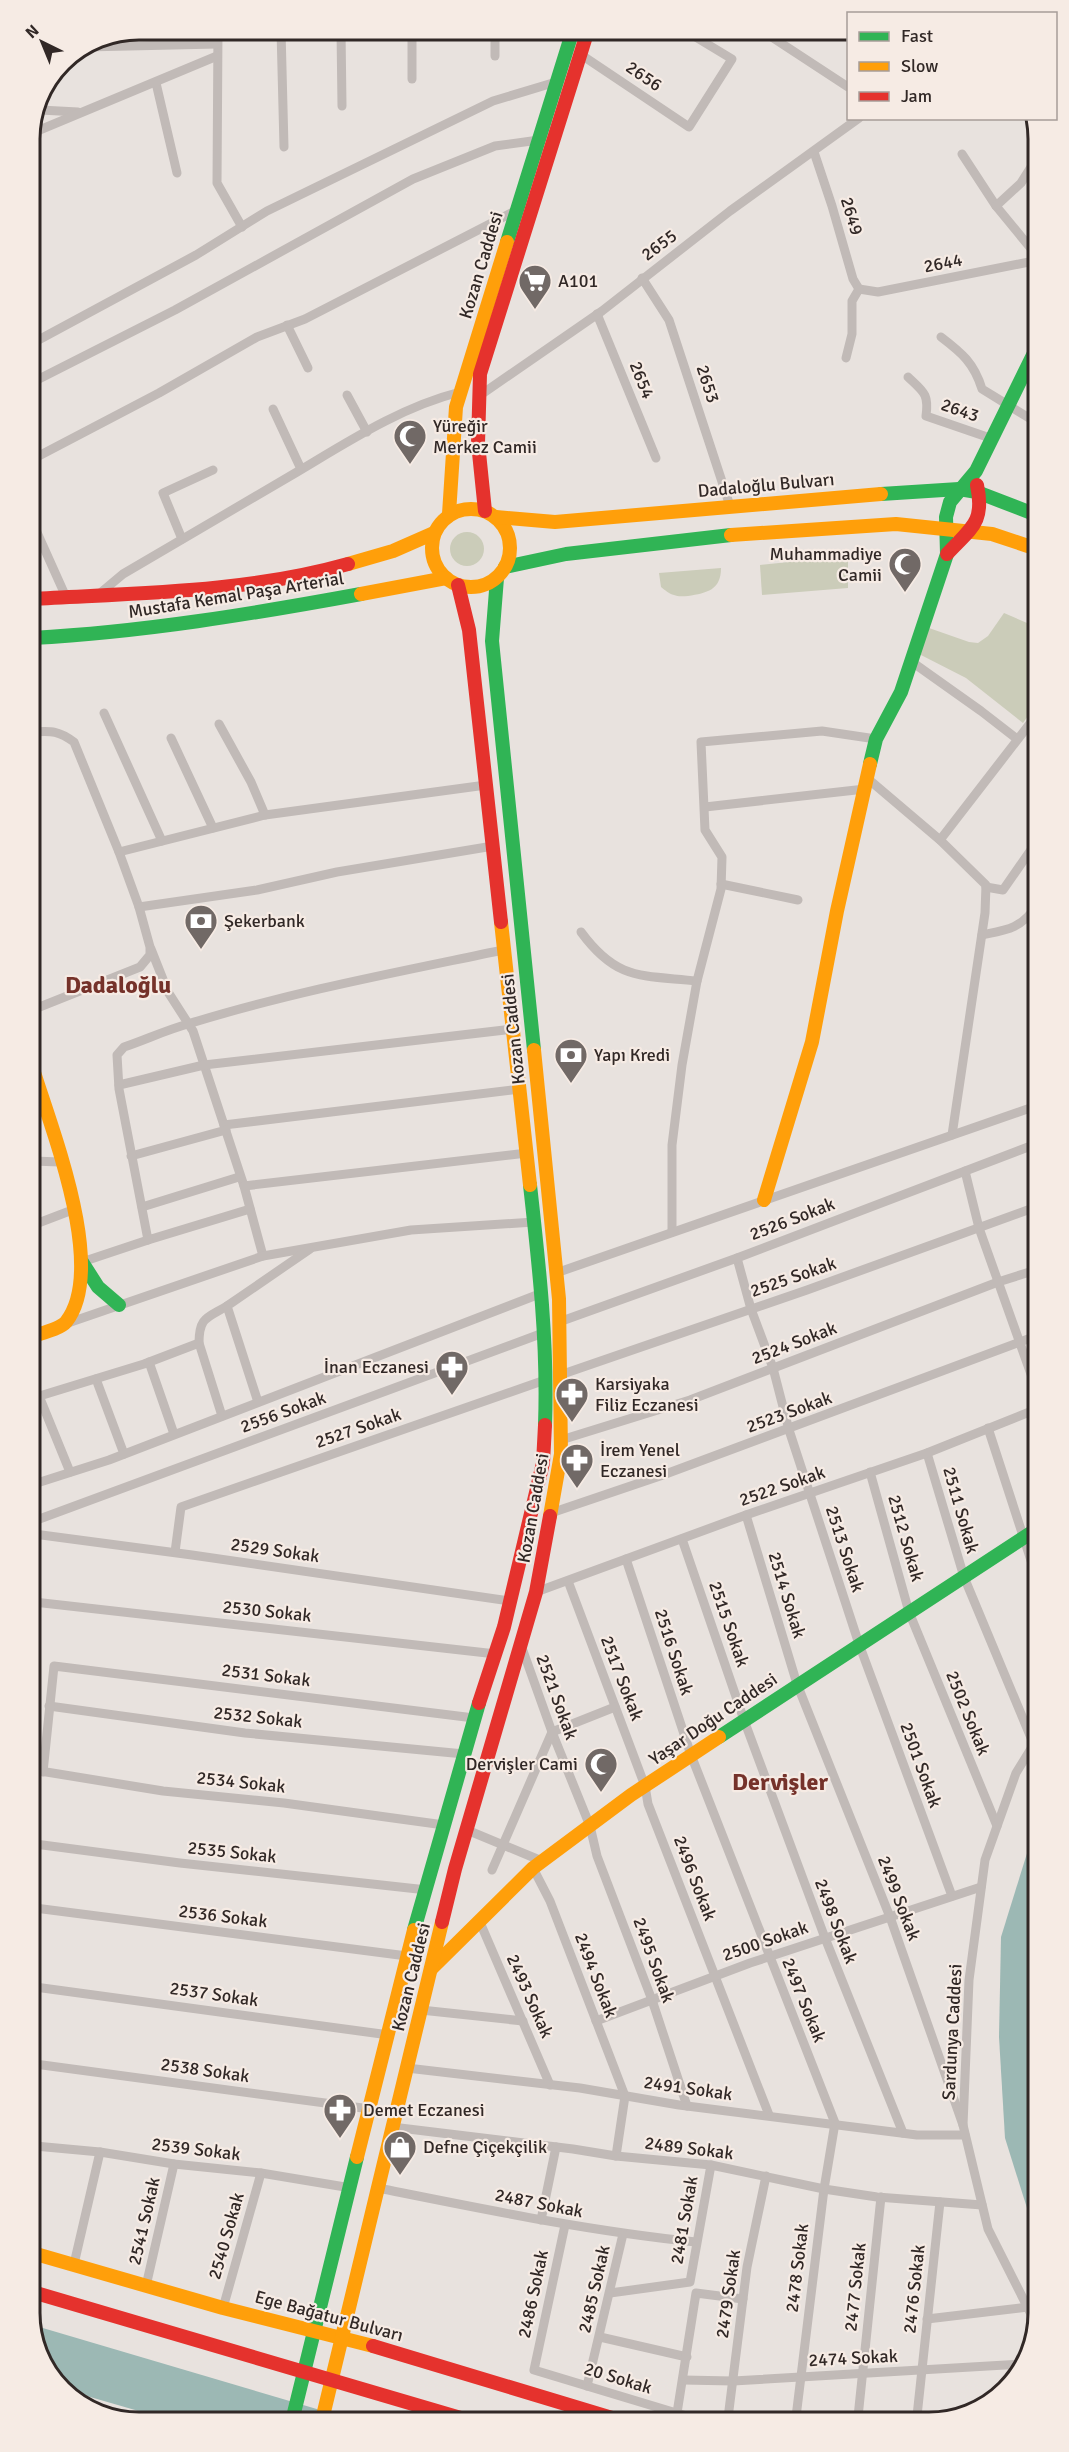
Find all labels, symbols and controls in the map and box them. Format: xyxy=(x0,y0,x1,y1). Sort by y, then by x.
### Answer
north arrow xyxy=(12,12,72,72)
legend xyxy=(847,12,1057,120)
text: N xyxy=(22,21,43,43)
text: Fast xyxy=(901,25,933,47)
text: Slow xyxy=(901,55,938,77)
street label: 2656 xyxy=(622,56,666,96)
text: Jam xyxy=(901,85,932,107)
street label: 2649 xyxy=(836,194,868,238)
street label: Kozan Caddesi xyxy=(454,209,508,321)
street label: 2655 xyxy=(637,225,681,265)
street label: 2644 xyxy=(922,248,964,278)
supermarket icon: A101 xyxy=(517,263,553,310)
place label: A101 xyxy=(558,270,598,292)
street label: 2654 xyxy=(625,358,660,402)
street label: 2653 xyxy=(692,362,724,406)
street label: 2643 xyxy=(938,393,982,427)
place label: Yüreğir Merkez Camii xyxy=(433,415,537,458)
mosque icon: Yüreğir Merkez Camii xyxy=(392,418,428,465)
street label: Dadaloğlu Bulvarı xyxy=(697,468,835,502)
place label: Muhammadiye Camii xyxy=(770,543,882,586)
mosque icon: Muhammadiye Camii xyxy=(887,546,923,593)
street label: Mustafa Kemal Paşa Arterial xyxy=(127,567,345,623)
bank icon: Şekerbank xyxy=(183,903,219,950)
place label: Şekerbank xyxy=(224,910,305,932)
district label: Dadaloğlu xyxy=(65,970,171,1000)
street label: Kozan Caddesi xyxy=(496,973,530,1085)
bank icon: Yapı Kredi xyxy=(553,1037,589,1084)
place label: Yapı Kredi xyxy=(594,1044,670,1066)
street label: 2526 Sokak xyxy=(746,1193,838,1245)
street label: 2525 Sokak xyxy=(747,1252,839,1302)
street label: 2524 Sokak xyxy=(748,1317,840,1369)
pharmacy icon: İnan Eczanesi xyxy=(434,1349,470,1396)
place label: İnan Eczanesi xyxy=(324,1356,429,1378)
place label: Karsiyaka Filiz Eczanesi xyxy=(595,1373,699,1416)
pharmacy icon: Karsiyaka Filiz Eczanesi xyxy=(554,1376,590,1423)
street label: 2556 Sokak xyxy=(237,1386,329,1438)
street label: 2523 Sokak xyxy=(743,1386,835,1438)
street label: 2527 Sokak xyxy=(312,1403,404,1453)
place label: İrem Yenel Eczanesi xyxy=(600,1439,680,1482)
pharmacy icon: İrem Yenel Eczanesi xyxy=(559,1442,595,1489)
street label: Kozan Caddesi xyxy=(513,1451,553,1565)
street label: 2522 Sokak xyxy=(736,1461,828,1511)
street label: 2511 Sokak xyxy=(938,1464,984,1556)
street label: 2512 Sokak xyxy=(883,1492,929,1584)
street label: 2513 Sokak xyxy=(821,1503,869,1595)
street label: 2529 Sokak xyxy=(229,1533,321,1567)
street label: 2514 Sokak xyxy=(763,1549,811,1641)
street label: 2515 Sokak xyxy=(704,1578,754,1670)
street label: 2530 Sokak xyxy=(221,1595,313,1627)
street label: 2516 Sokak xyxy=(650,1606,698,1698)
street label: 2517 Sokak xyxy=(596,1632,648,1724)
street label: 2521 Sokak xyxy=(531,1651,583,1743)
street label: 2531 Sokak xyxy=(220,1659,312,1691)
street label: 2502 Sokak xyxy=(941,1667,995,1759)
street label: Yaşar Doğu Caddesi xyxy=(645,1668,781,1770)
street label: 2532 Sokak xyxy=(212,1701,304,1733)
street label: 2501 Sokak xyxy=(895,1719,947,1811)
mosque icon: Dervişler Cami xyxy=(583,1746,619,1793)
place label: Dervişler Cami xyxy=(466,1753,578,1775)
street label: 2534 Sokak xyxy=(195,1766,287,1798)
district label: Dervişler xyxy=(732,1767,828,1797)
street label: 2496 Sokak xyxy=(669,1832,721,1924)
street label: 2535 Sokak xyxy=(186,1836,278,1868)
street label: 2499 Sokak xyxy=(873,1852,925,1944)
street label: 2498 Sokak xyxy=(810,1875,862,1967)
street label: 2536 Sokak xyxy=(177,1900,269,1932)
street label: 2495 Sokak xyxy=(628,1914,680,2006)
street label: 2500 Sokak xyxy=(719,1916,811,1966)
street label: Kozan Caddesi xyxy=(387,1920,435,2034)
street label: 2494 Sokak xyxy=(570,1929,622,2021)
street label: 2493 Sokak xyxy=(502,1951,558,2041)
street label: 2497 Sokak xyxy=(777,1954,831,2046)
street label: Sardunya Caddesi xyxy=(937,1963,967,2101)
street label: 2537 Sokak xyxy=(168,1977,260,2011)
street label: 2538 Sokak xyxy=(159,2053,251,2087)
street label: 2491 Sokak xyxy=(642,2071,734,2105)
pharmacy icon: Demet Eczanesi xyxy=(322,2092,358,2139)
place label: Demet Eczanesi xyxy=(363,2099,485,2121)
shop icon: Defne Çiçekçilik xyxy=(382,2129,418,2176)
street label: 2489 Sokak xyxy=(643,2132,735,2164)
street label: 2539 Sokak xyxy=(150,2133,242,2165)
place label: Defne Çiçekçilik xyxy=(423,2136,547,2158)
street label: 2481 Sokak xyxy=(665,2174,703,2266)
street label: 2541 Sokak xyxy=(123,2175,165,2267)
street label: 2487 Sokak xyxy=(493,2184,585,2222)
street label: 2540 Sokak xyxy=(203,2190,249,2282)
street label: 2478 Sokak xyxy=(781,2222,813,2314)
street label: 2477 Sokak xyxy=(839,2241,871,2333)
street label: 2485 Sokak xyxy=(573,2243,615,2335)
street label: 2476 Sokak xyxy=(898,2243,930,2335)
street label: 2486 Sokak xyxy=(513,2248,553,2340)
street label: 2479 Sokak xyxy=(711,2248,745,2340)
street label: Ege Bağatur Bulvarı xyxy=(252,2286,406,2346)
street label: 2474 Sokak xyxy=(808,2345,898,2371)
street label: 20 Sokak xyxy=(581,2357,655,2399)

